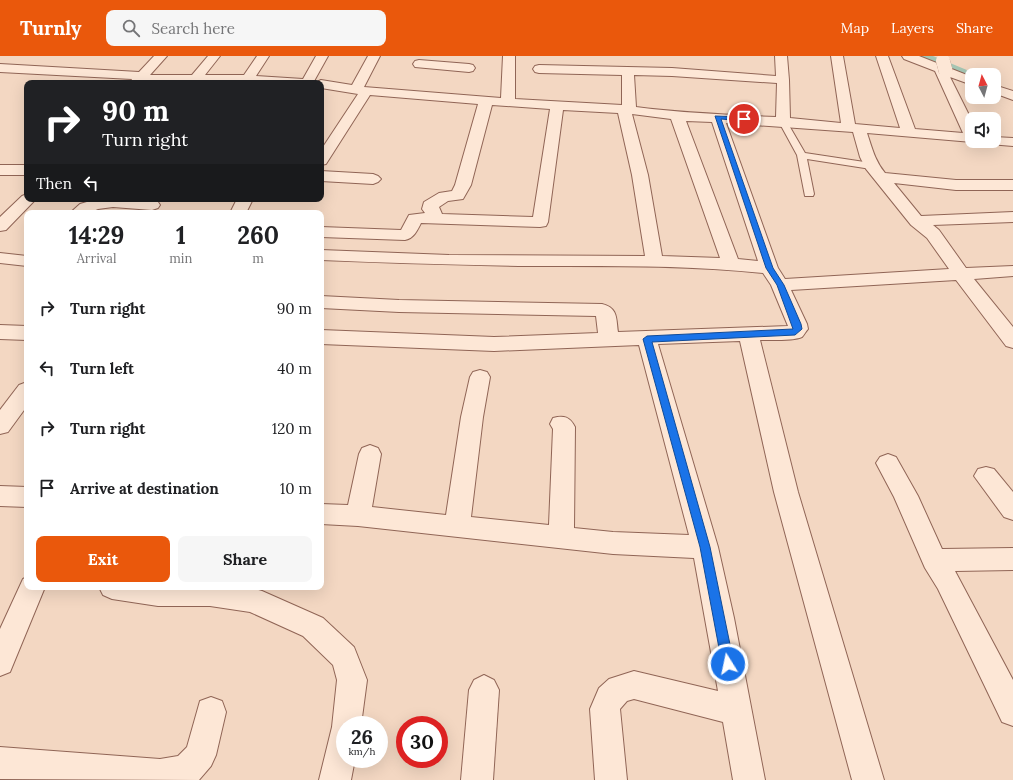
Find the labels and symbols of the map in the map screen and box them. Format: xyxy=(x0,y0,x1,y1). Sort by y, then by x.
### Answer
north arrow xyxy=(965,68,1001,104)
pin xyxy=(727,102,761,136)
position arrow xyxy=(707,643,749,685)
speed limit sign: 30 xyxy=(396,716,448,768)

